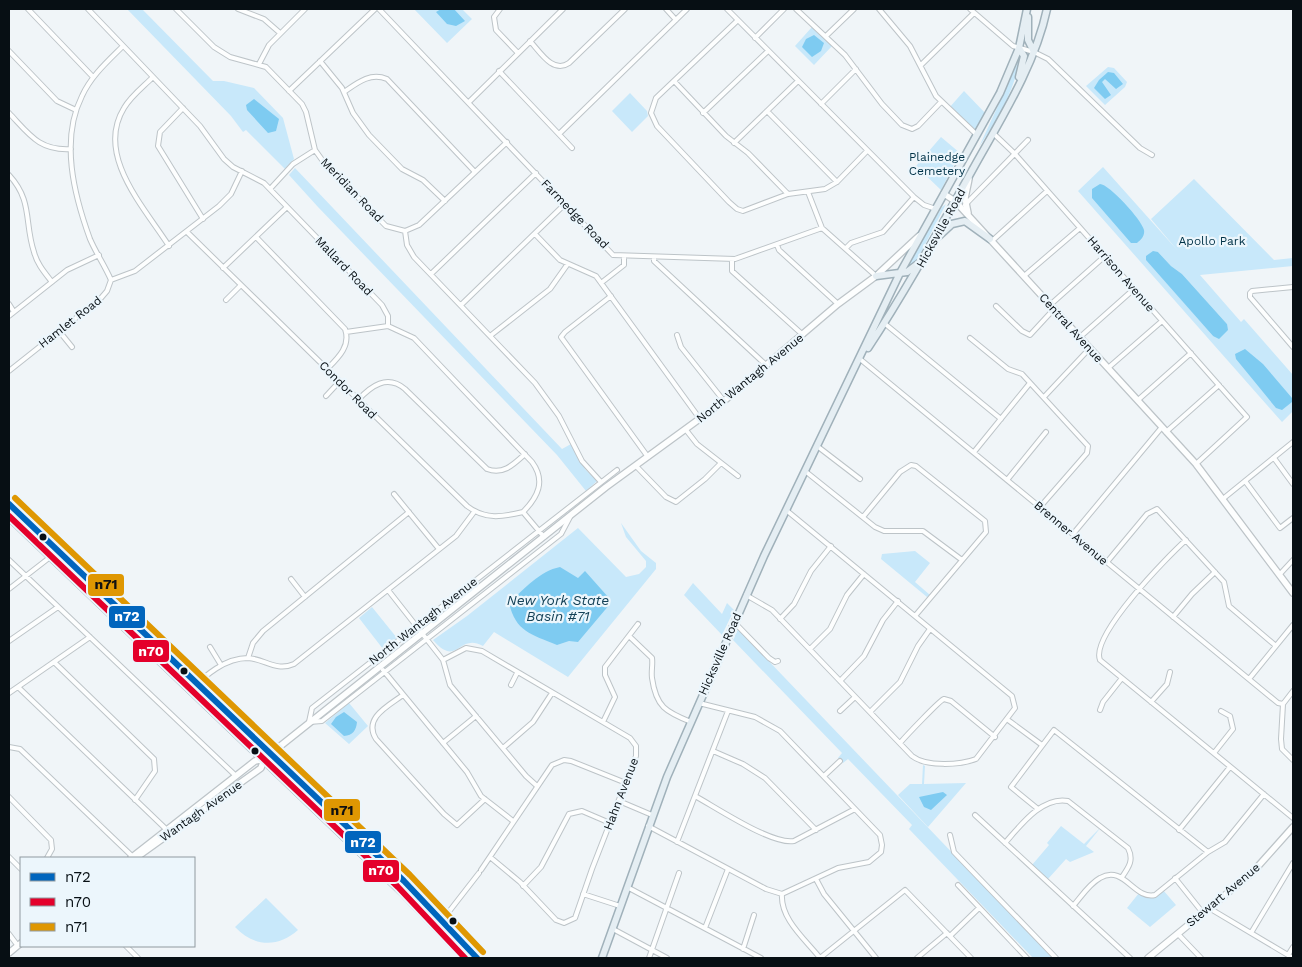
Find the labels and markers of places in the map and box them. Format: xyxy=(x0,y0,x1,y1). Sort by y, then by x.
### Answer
unlabelled marker xyxy=(38,532,48,542)
unlabelled marker xyxy=(179,666,189,676)
unlabelled marker xyxy=(250,746,260,756)
unlabelled marker xyxy=(448,916,458,926)

